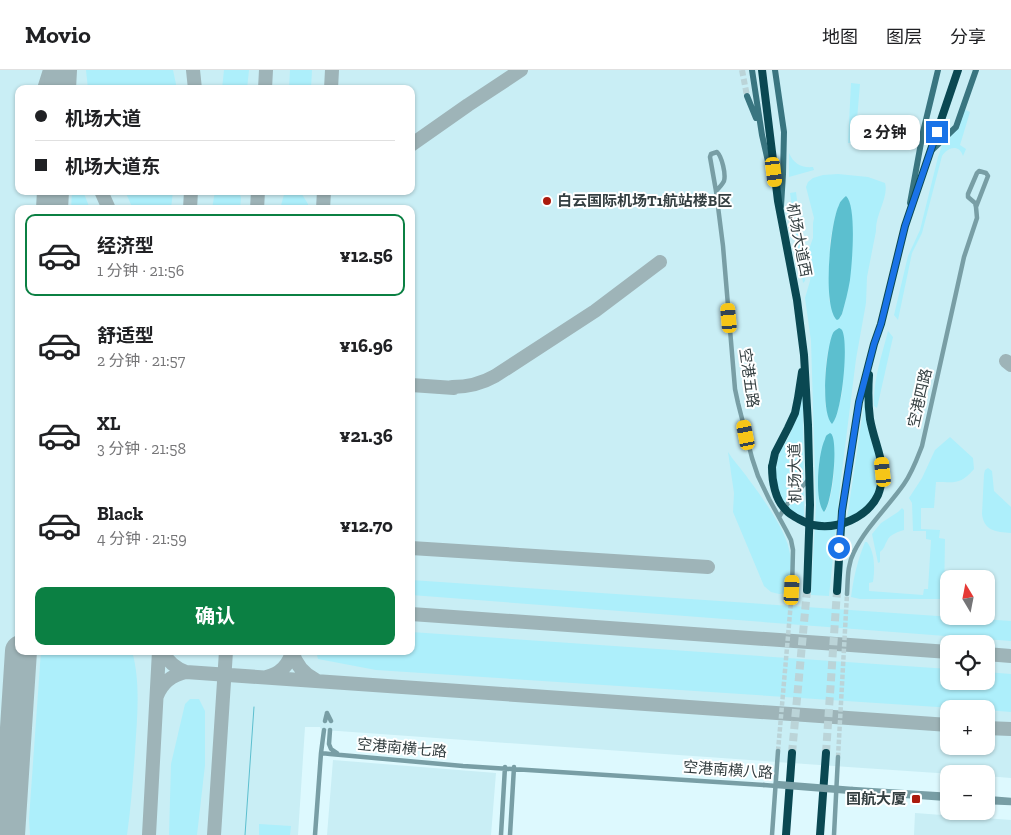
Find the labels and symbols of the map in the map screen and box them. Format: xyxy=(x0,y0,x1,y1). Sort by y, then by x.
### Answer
callout: 2 分钟 xyxy=(850,114,920,150)
route end xyxy=(926,121,948,143)
car xyxy=(764,156,783,188)
place label: 白云国际机场T1航站楼B区 xyxy=(557,192,732,210)
marker: 白云国际机场T1航站楼B区 xyxy=(541,195,553,207)
street label: 机场大道西 xyxy=(783,201,815,279)
car xyxy=(720,302,737,334)
street label: 空港五路 xyxy=(736,347,762,409)
street label: 空港四路 xyxy=(904,367,936,429)
car xyxy=(735,419,756,451)
street label: 机场大道 xyxy=(785,443,805,503)
car xyxy=(873,456,892,488)
route start xyxy=(828,537,850,559)
north arrow xyxy=(940,570,995,625)
car xyxy=(783,575,800,605)
street label: 空港南横七路 xyxy=(356,735,448,761)
street label: 空港南横八路 xyxy=(682,758,774,782)
place label: 国航大厦 xyxy=(846,790,906,808)
marker: 国航大厦 xyxy=(910,793,922,805)

